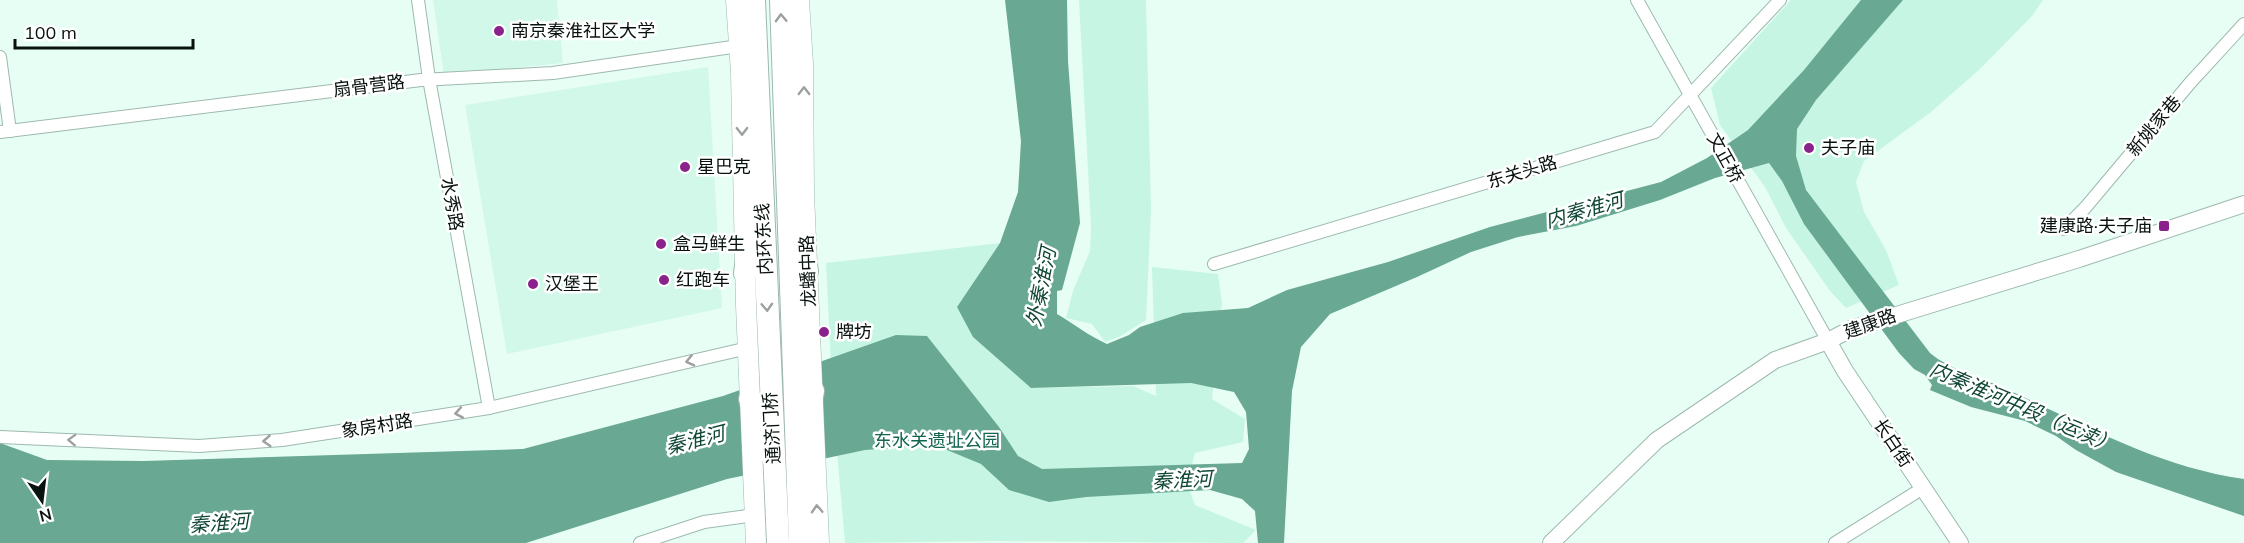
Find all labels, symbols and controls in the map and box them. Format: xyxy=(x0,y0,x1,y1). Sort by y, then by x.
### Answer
scale bar xyxy=(15,12,194,50)
one-way arrow xyxy=(775,13,787,22)
place label: 南京秦淮社区大学 xyxy=(511,19,655,42)
text: 100 m xyxy=(24,21,77,44)
marker: 南京秦淮社区大学 xyxy=(492,24,506,38)
street label: 扇骨营路 xyxy=(332,70,406,101)
one-way arrow xyxy=(798,86,810,95)
street label: 新姚家巷 xyxy=(2122,91,2186,161)
one-way arrow xyxy=(736,127,749,136)
street label: 文正桥 xyxy=(1702,129,1749,187)
place label: 夫子庙 xyxy=(1821,136,1875,159)
marker: 夫子庙 xyxy=(1802,141,1816,155)
street label: 东关头路 xyxy=(1484,150,1560,193)
place label: 星巴克 xyxy=(697,155,751,178)
marker: 星巴克 xyxy=(678,160,692,174)
street label: 水秀路 xyxy=(436,175,469,232)
water label: 内秦淮河 xyxy=(1542,185,1630,233)
street label: 内环东线 xyxy=(750,202,777,276)
place label: 建康路·夫子庙 xyxy=(2040,214,2152,237)
marker: 建康路·夫子庙 xyxy=(2157,219,2171,233)
place label: 盒马鲜生 xyxy=(673,232,745,255)
street label: 龙蟠中路 xyxy=(795,235,820,307)
marker: 盒马鲜生 xyxy=(654,237,668,251)
water label: 外秦淮河 xyxy=(1021,241,1061,329)
place label: 红跑车 xyxy=(676,268,730,291)
place label: 汉堡王 xyxy=(545,272,599,295)
marker: 红跑车 xyxy=(657,273,671,287)
marker: 汉堡王 xyxy=(526,277,540,291)
one-way arrow xyxy=(760,302,773,311)
street label: 建康路 xyxy=(1841,303,1899,344)
place label: 牌坊 xyxy=(836,320,872,343)
marker: 牌坊 xyxy=(817,325,831,339)
one-way arrow xyxy=(686,353,696,366)
water label: 内秦淮河中段（运渎） xyxy=(1926,356,2120,457)
street label: 通济门桥 xyxy=(758,391,785,465)
one-way arrow xyxy=(455,406,465,419)
street label: 象房村路 xyxy=(340,409,414,442)
street label: 长白街 xyxy=(1869,414,1918,472)
water label: 秦淮河 xyxy=(663,419,731,459)
park label: 东水关遗址公园 xyxy=(874,429,1000,452)
one-way arrow xyxy=(67,434,76,447)
one-way arrow xyxy=(262,435,271,448)
water label: 秦淮河 xyxy=(1151,465,1217,494)
north arrow xyxy=(12,471,72,531)
text: N xyxy=(37,504,54,527)
one-way arrow xyxy=(811,504,824,513)
water label: 秦淮河 xyxy=(188,508,254,537)

